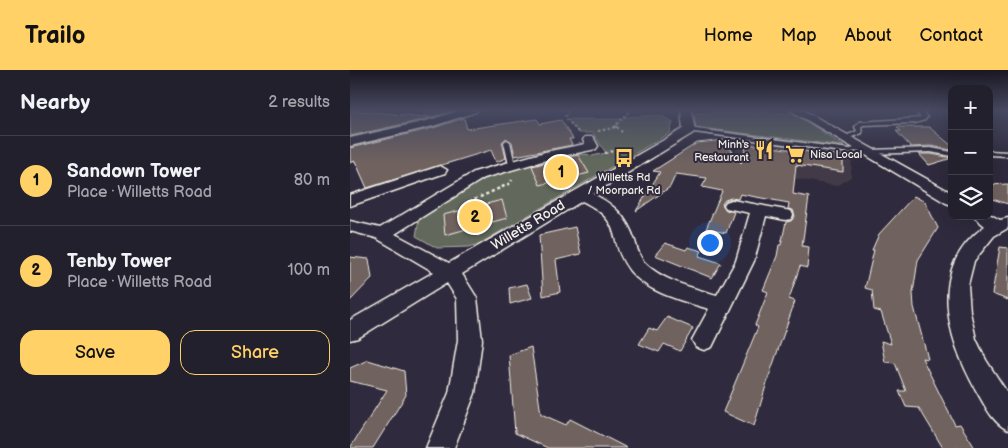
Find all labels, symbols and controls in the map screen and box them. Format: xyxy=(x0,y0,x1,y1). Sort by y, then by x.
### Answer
text: Trailo xyxy=(25,21,85,50)
text: Home xyxy=(704,25,753,46)
text: Map xyxy=(781,25,817,46)
text: About xyxy=(845,25,892,46)
text: Contact xyxy=(920,25,983,46)
map controls xyxy=(948,85,993,220)
button: + xyxy=(948,85,993,130)
text: Nearby xyxy=(20,90,90,115)
text: 2 results xyxy=(268,93,330,112)
button: − xyxy=(948,130,993,175)
place label: Minh's Restaurant xyxy=(694,138,750,164)
restaurant icon: Minh's Restaurant xyxy=(753,139,775,161)
supermarket icon: Nisa Local xyxy=(784,143,806,165)
bus stop icon: Willetts Rd / Moorpark Rd xyxy=(613,147,635,169)
place label: Nisa Local xyxy=(810,148,862,161)
pin: 1 xyxy=(545,153,577,191)
text: Sandown Tower xyxy=(67,160,200,183)
text: 1 xyxy=(33,171,39,190)
text: 80 m xyxy=(294,171,330,190)
place label: Willetts Rd / Moorpark Rd xyxy=(588,171,660,197)
button: layers xyxy=(948,175,993,220)
text: Place · Willetts Road xyxy=(67,183,212,202)
street label: Willetts Road xyxy=(488,196,568,254)
pin: 2 xyxy=(459,198,491,236)
your location xyxy=(697,230,723,256)
text: Tenby Tower xyxy=(67,250,171,273)
text: 2 xyxy=(31,261,41,280)
text: 100 m xyxy=(287,261,330,280)
text: Place · Willetts Road xyxy=(67,273,212,292)
button: Save xyxy=(20,330,170,375)
button: Share xyxy=(180,330,330,375)

